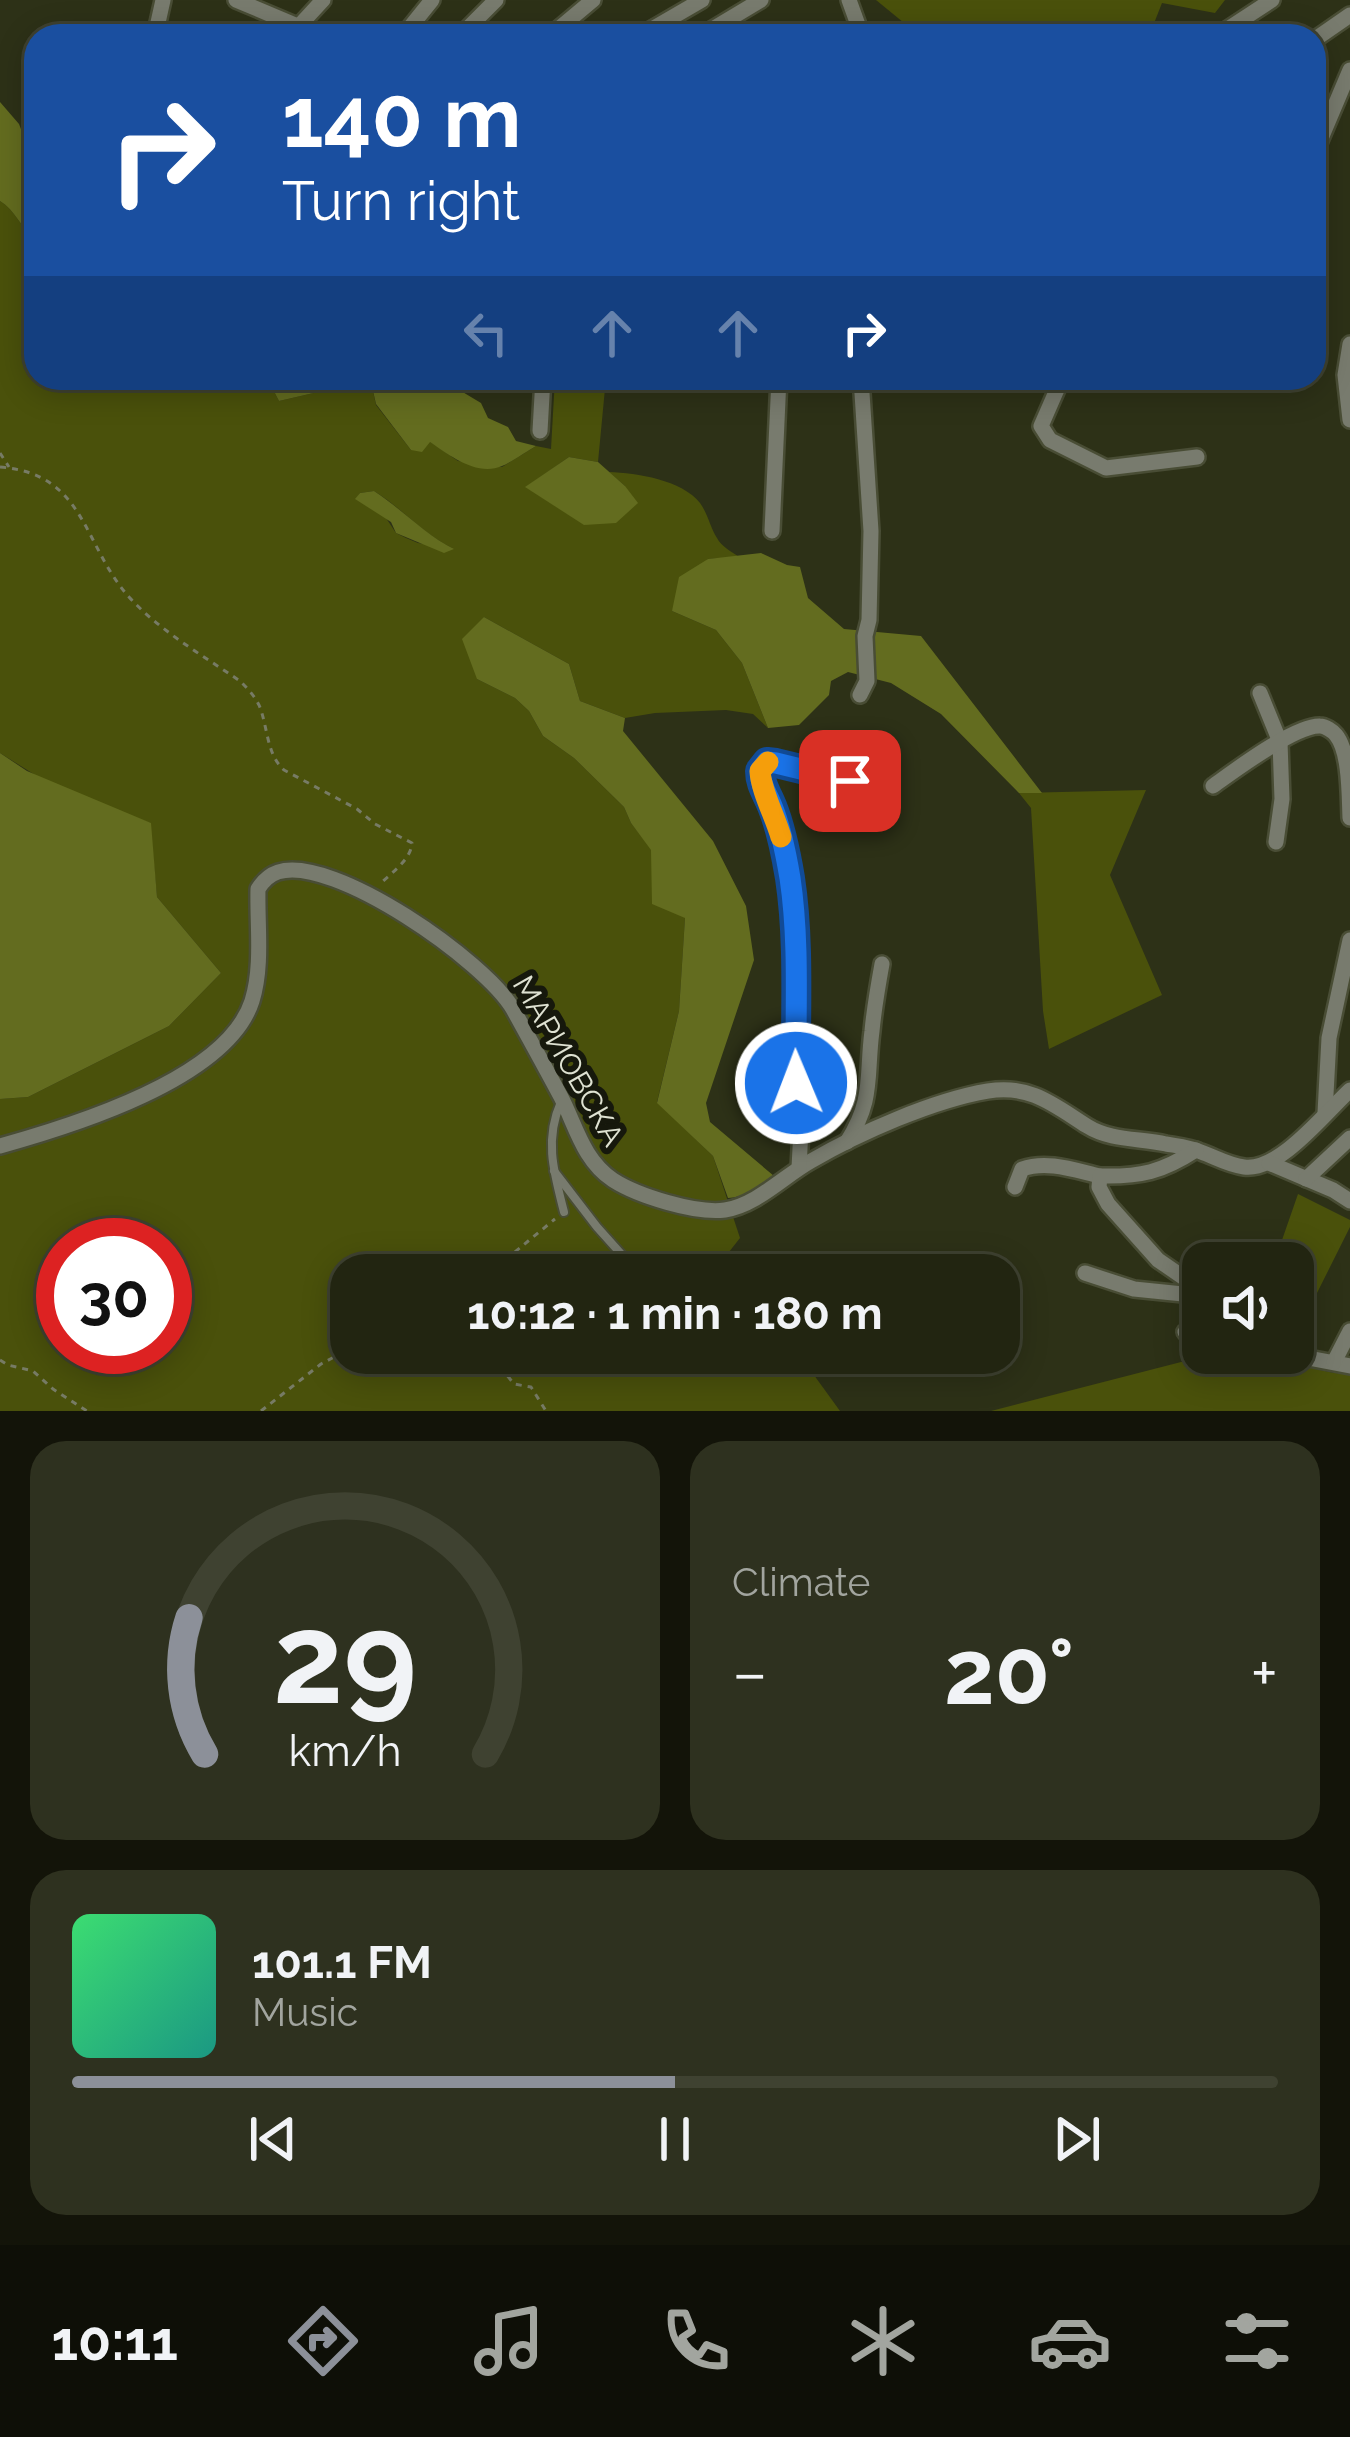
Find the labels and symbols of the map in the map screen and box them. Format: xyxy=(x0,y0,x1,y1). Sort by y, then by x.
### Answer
pin xyxy=(799,730,901,832)
street label: МАРИОВСКА xyxy=(506,970,631,1152)
position arrow xyxy=(733,1020,859,1146)
speed limit sign: 30 xyxy=(36,1218,192,1374)

